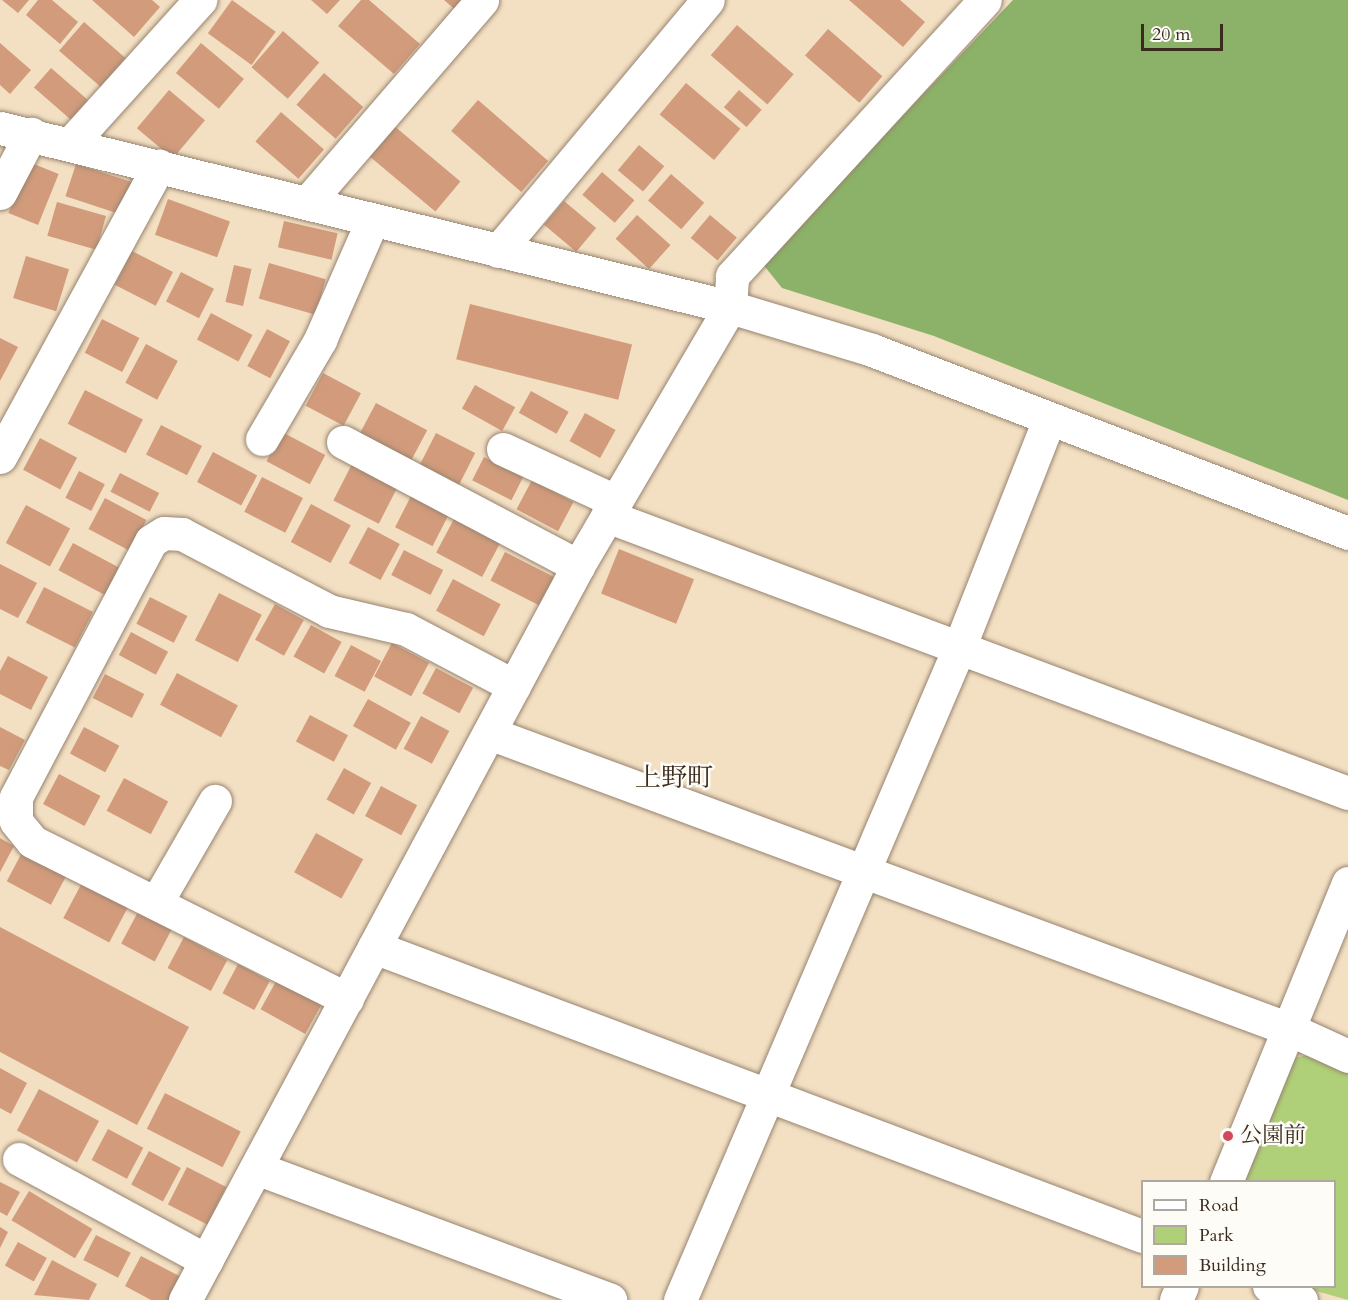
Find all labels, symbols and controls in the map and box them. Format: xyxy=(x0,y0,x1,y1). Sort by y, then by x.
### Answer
scale bar xyxy=(1144,12,1226,50)
text: 20 m xyxy=(1152,22,1191,47)
district label: 上野町 xyxy=(635,762,713,794)
place label: 公園前 xyxy=(1240,1123,1306,1149)
marker: 公園前 xyxy=(1221,1129,1235,1143)
legend xyxy=(1141,1180,1336,1288)
text: Road xyxy=(1199,1193,1239,1218)
text: Park xyxy=(1199,1223,1234,1248)
text: Building xyxy=(1199,1253,1266,1278)

